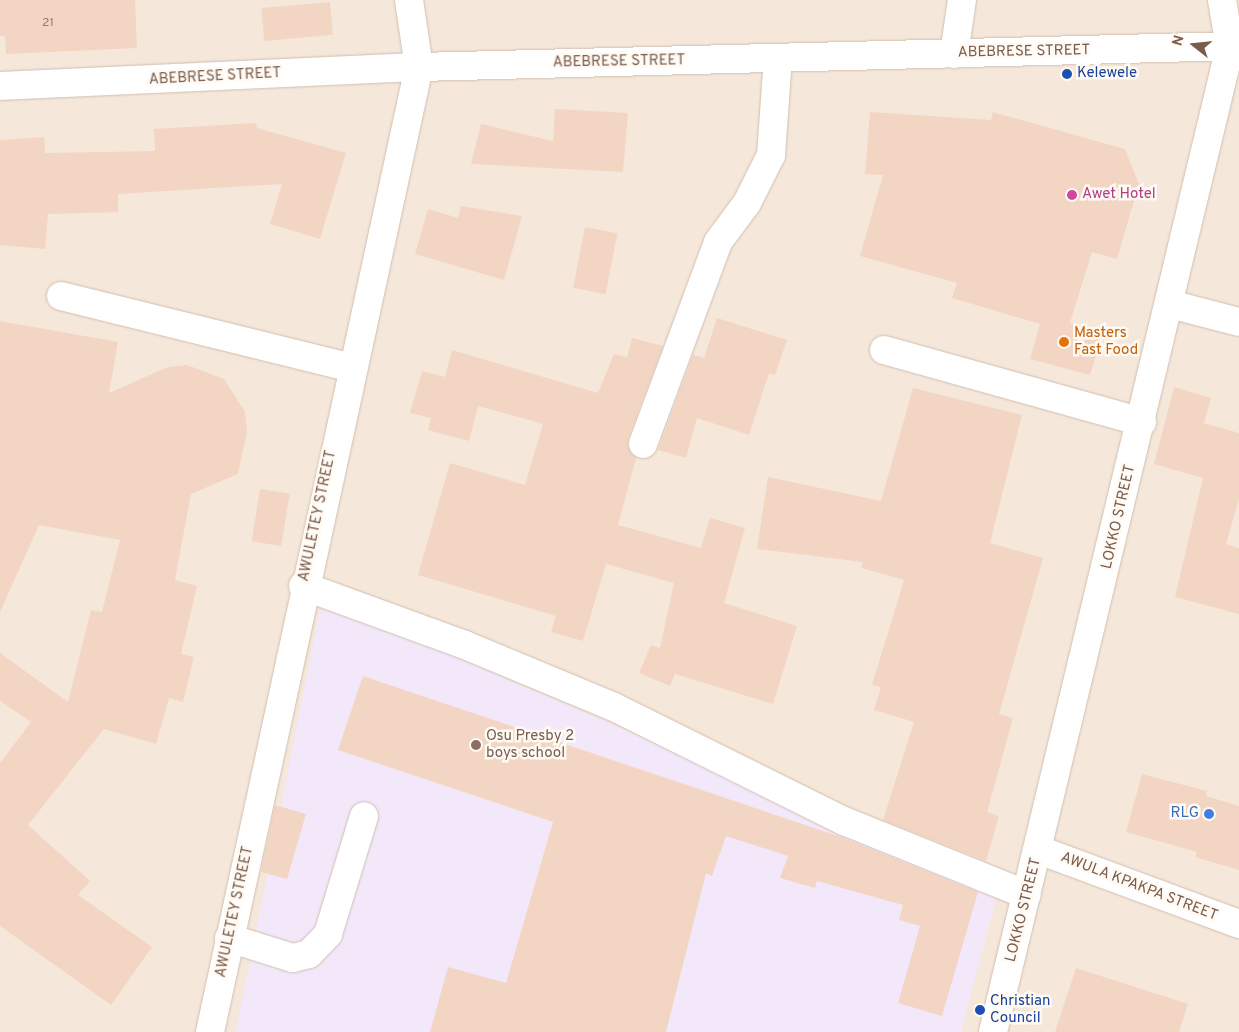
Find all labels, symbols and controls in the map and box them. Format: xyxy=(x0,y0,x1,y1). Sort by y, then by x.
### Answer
house number: 21 xyxy=(42,17,54,31)
north arrow xyxy=(1169,20,1219,70)
text: N xyxy=(1170,34,1189,48)
street label: ABEBRESE STREET xyxy=(958,42,1090,62)
street label: ABEBRESE STREET xyxy=(553,52,685,72)
street label: ABEBRESE STREET xyxy=(148,65,282,89)
place label: Kelewele xyxy=(1077,65,1137,83)
marker: Kelewele xyxy=(1061,68,1073,80)
place label: Awet Hotel xyxy=(1082,186,1156,204)
marker: Awet Hotel xyxy=(1066,189,1078,201)
place label: Masters Fast Food xyxy=(1074,324,1138,359)
marker: Masters Fast Food xyxy=(1058,336,1070,348)
street label: AWULETEY STREET xyxy=(295,448,341,584)
street label: LOKKO STREET xyxy=(1098,463,1140,571)
place label: Osu Presby 2 boys school xyxy=(486,727,574,762)
marker: Osu Presby 2 boys school xyxy=(470,739,482,751)
place label: RLG xyxy=(1171,805,1199,823)
marker: RLG xyxy=(1203,808,1215,820)
street label: AWULETEY STREET xyxy=(212,844,258,980)
street label: AWULA KPAKPA STREET xyxy=(1057,849,1221,925)
street label: LOKKO STREET xyxy=(1002,856,1046,964)
place label: Christian Council xyxy=(990,992,1051,1027)
marker: Christian Council xyxy=(974,1004,986,1016)

